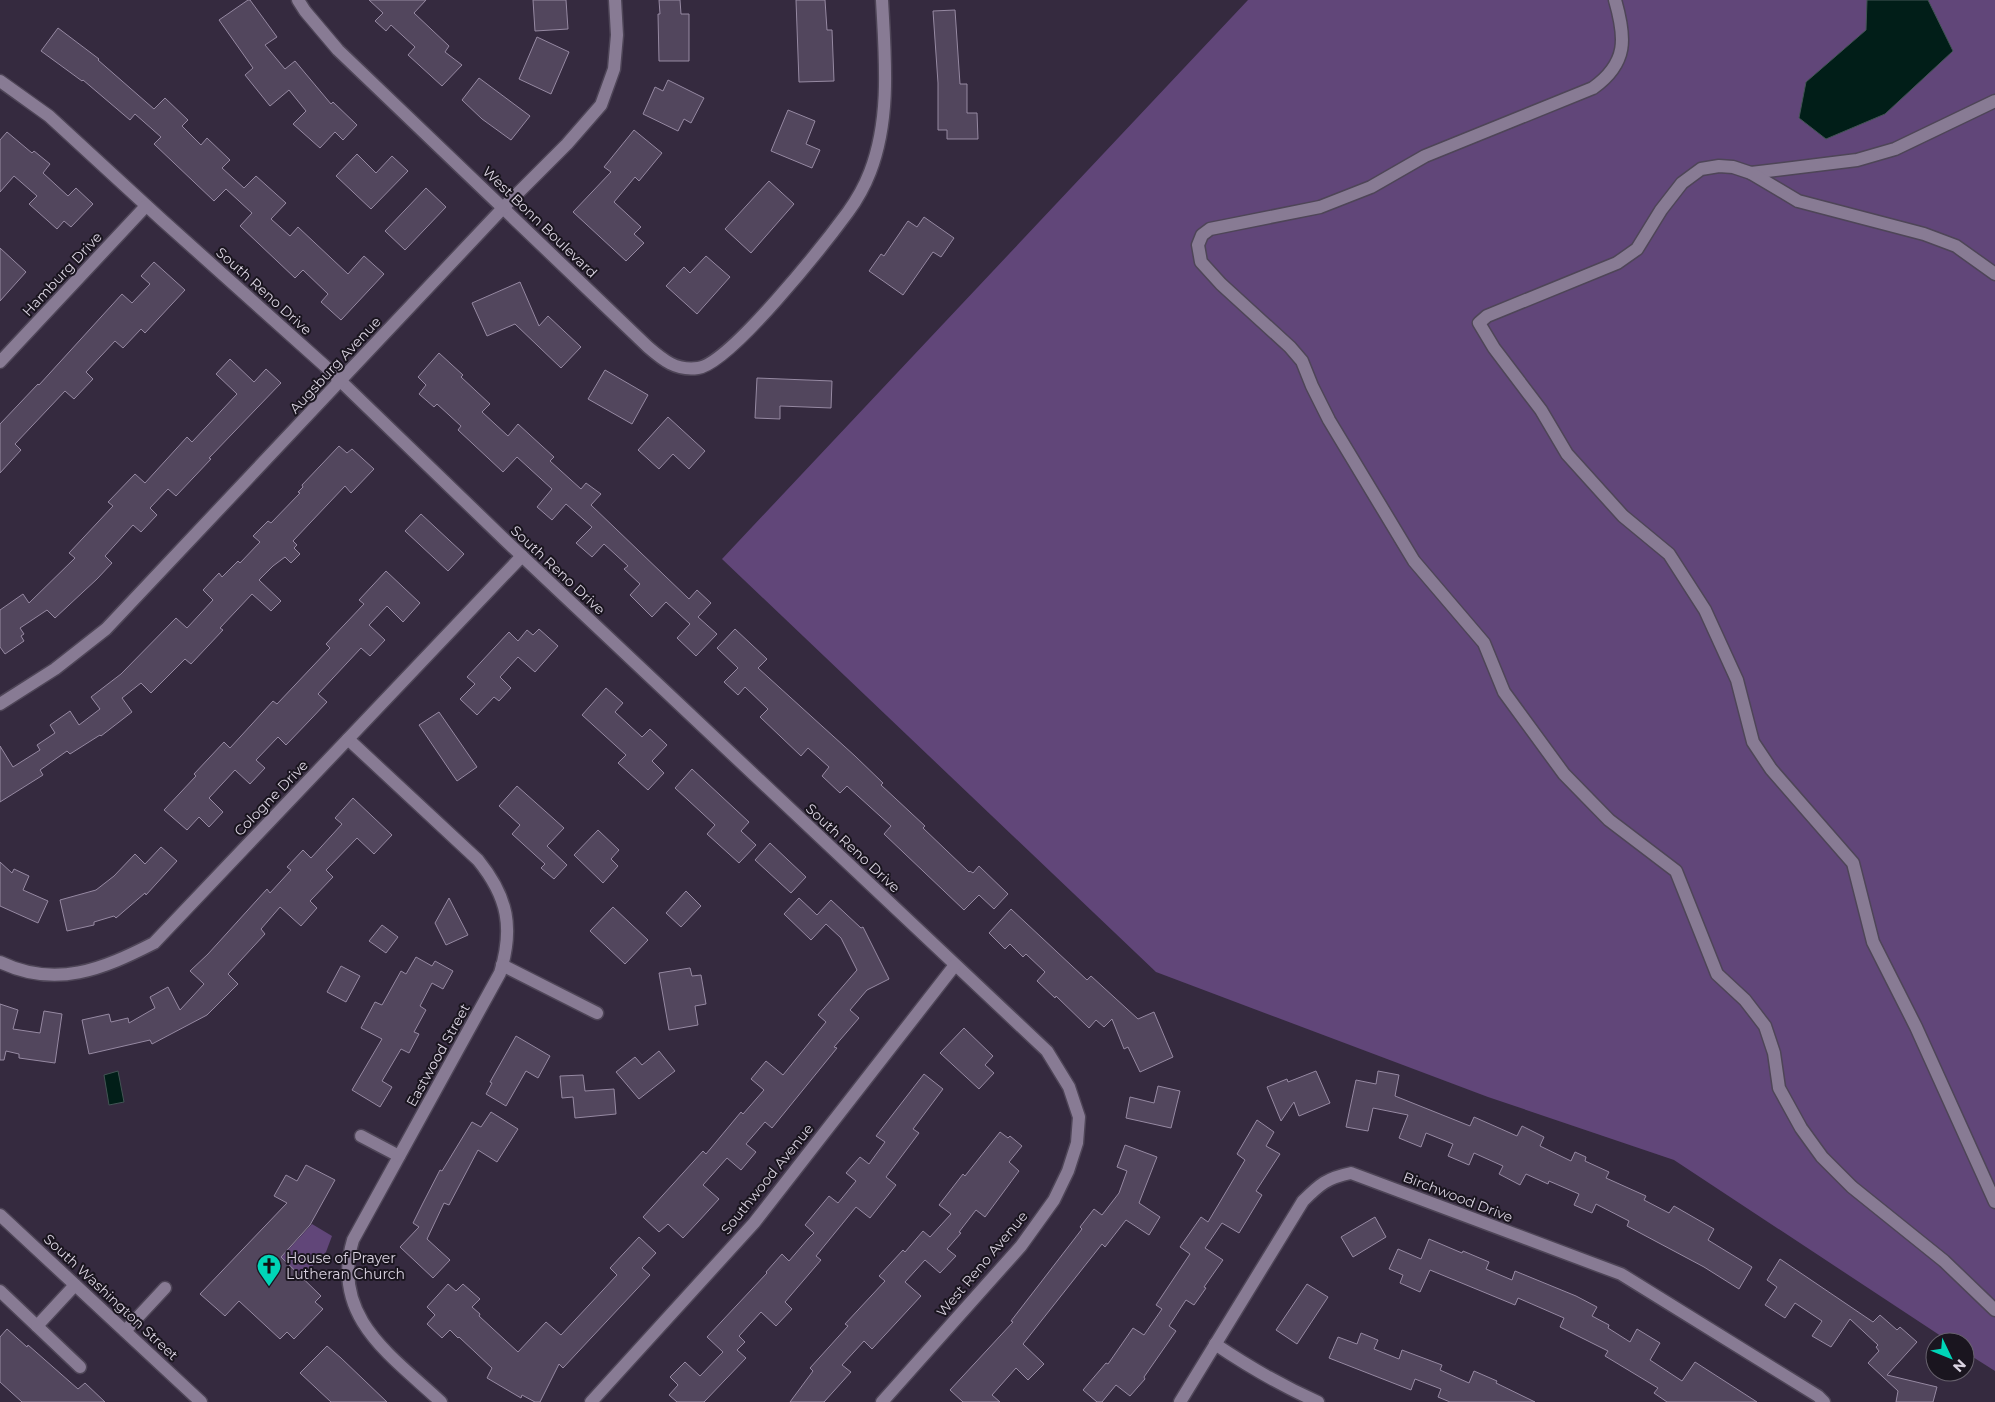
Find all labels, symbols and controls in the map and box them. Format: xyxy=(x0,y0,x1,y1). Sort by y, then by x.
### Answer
street label: West Bonn Boulevard xyxy=(479,162,601,282)
street label: Hamburg Drive xyxy=(18,228,106,320)
street label: South Reno Drive xyxy=(212,243,316,339)
street label: Augsburg Avenue xyxy=(285,313,385,417)
street label: South Reno Drive xyxy=(507,522,609,618)
street label: Cologne Drive xyxy=(230,756,312,840)
street label: South Reno Drive xyxy=(802,800,904,896)
street label: Eastwood Street xyxy=(402,1000,474,1110)
street label: Southwood Avenue xyxy=(717,1120,817,1238)
street label: Birchwood Drive xyxy=(1400,1168,1516,1226)
street label: West Reno Avenue xyxy=(932,1207,1032,1321)
street label: South Washington Street xyxy=(40,1230,182,1364)
place label: House of Prayer Lutheran Church xyxy=(286,1249,405,1283)
church icon: House of Prayer Lutheran Church xyxy=(256,1253,282,1287)
north arrow xyxy=(1925,1332,1975,1382)
text: N xyxy=(1949,1356,1970,1376)

